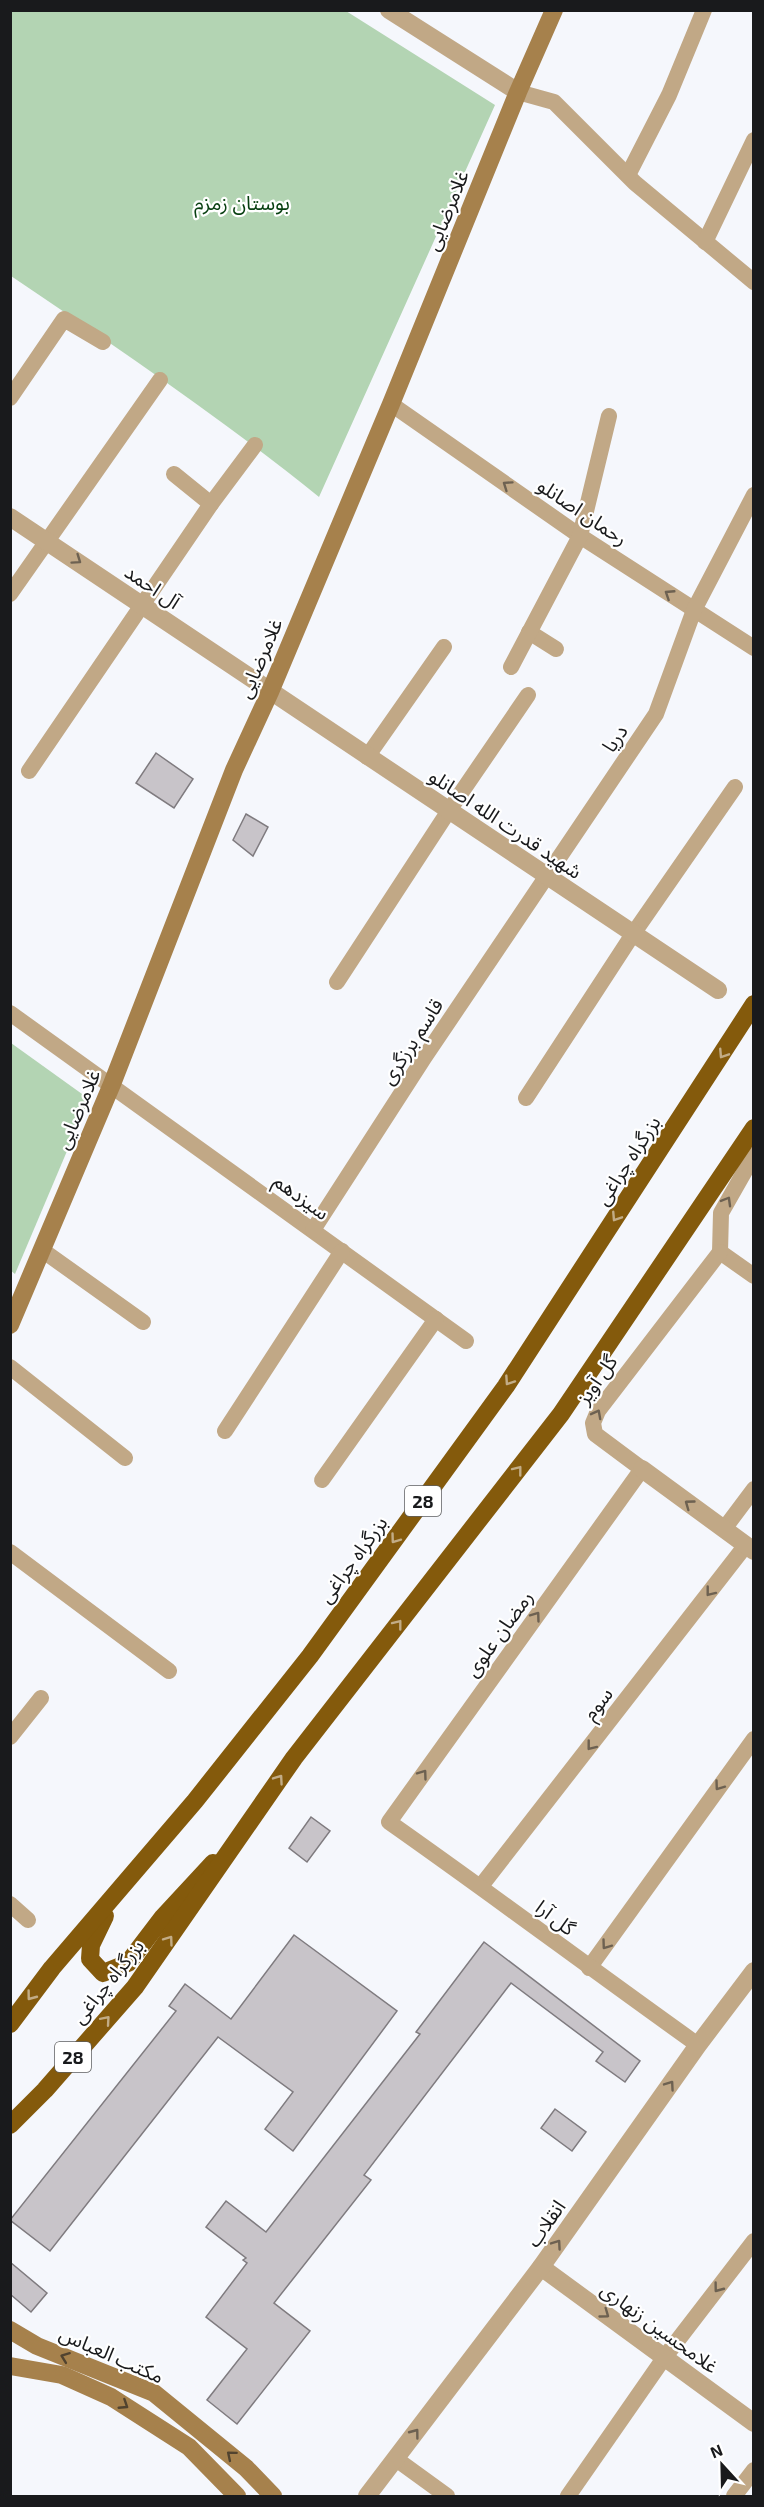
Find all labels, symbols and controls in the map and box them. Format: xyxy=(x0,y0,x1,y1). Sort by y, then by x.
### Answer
street label: غلامرضایی xyxy=(419,166,474,254)
park label: بوستان زمزم xyxy=(194,190,290,218)
street label: رحمان اصانلو xyxy=(533,472,633,551)
one-way arrow xyxy=(503,481,514,492)
one-way arrow xyxy=(70,553,81,564)
street label: آل احمد xyxy=(120,559,186,615)
one-way arrow xyxy=(665,590,676,601)
street label: غلامرضایی xyxy=(231,614,287,702)
street label: دریا xyxy=(596,720,633,757)
street label: شهید قدرت الله اصانلو xyxy=(424,763,587,884)
street label: قاسم برزگری xyxy=(374,994,451,1091)
one-way arrow xyxy=(718,1048,730,1058)
street label: غلامرضایی xyxy=(49,1065,105,1153)
street label: بزرگراه چراغی xyxy=(589,1111,666,1210)
street label: سیزدهم xyxy=(267,1168,334,1227)
one-way arrow xyxy=(720,1197,732,1207)
one-way arrow xyxy=(612,1211,623,1222)
street label: گل آویز xyxy=(570,1349,623,1410)
one-way arrow xyxy=(506,1374,517,1385)
one-way arrow xyxy=(590,1410,602,1421)
one-way arrow xyxy=(510,1466,521,1477)
road number: 28 xyxy=(405,1486,441,1516)
one-way arrow xyxy=(685,1500,696,1511)
street label: بزرگراه چراغی xyxy=(312,1511,393,1608)
one-way arrow xyxy=(391,1532,402,1543)
street label: رمضان علوی xyxy=(459,1585,538,1681)
one-way arrow xyxy=(707,1585,718,1596)
one-way arrow xyxy=(529,1611,540,1622)
one-way arrow xyxy=(390,1620,401,1631)
street label: سوم xyxy=(577,1682,620,1727)
one-way arrow xyxy=(587,1739,598,1750)
one-way arrow xyxy=(416,1770,427,1781)
one-way arrow xyxy=(272,1774,283,1785)
one-way arrow xyxy=(715,1780,726,1791)
street label: گل آرا xyxy=(531,1894,581,1941)
street label: بزرگراه چراغی xyxy=(66,1934,150,2029)
one-way arrow xyxy=(162,1935,173,1946)
one-way arrow xyxy=(602,1938,613,1949)
one-way arrow xyxy=(28,1989,39,2000)
one-way arrow xyxy=(99,2016,110,2027)
road number: 28 xyxy=(55,2042,91,2072)
one-way arrow xyxy=(663,2080,674,2091)
street label: انقلاب xyxy=(520,2195,570,2251)
one-way arrow xyxy=(550,2239,561,2250)
street label: غلامحسین زنهاری xyxy=(596,2276,723,2378)
one-way arrow xyxy=(714,2281,725,2292)
one-way arrow xyxy=(598,2307,609,2318)
street label: مکتب العباس xyxy=(56,2320,168,2389)
one-way arrow xyxy=(61,2351,71,2364)
one-way arrow xyxy=(118,2398,128,2410)
one-way arrow xyxy=(408,2429,419,2440)
north arrow xyxy=(692,2435,752,2495)
text: N xyxy=(707,2440,725,2462)
one-way arrow xyxy=(227,2452,238,2463)

